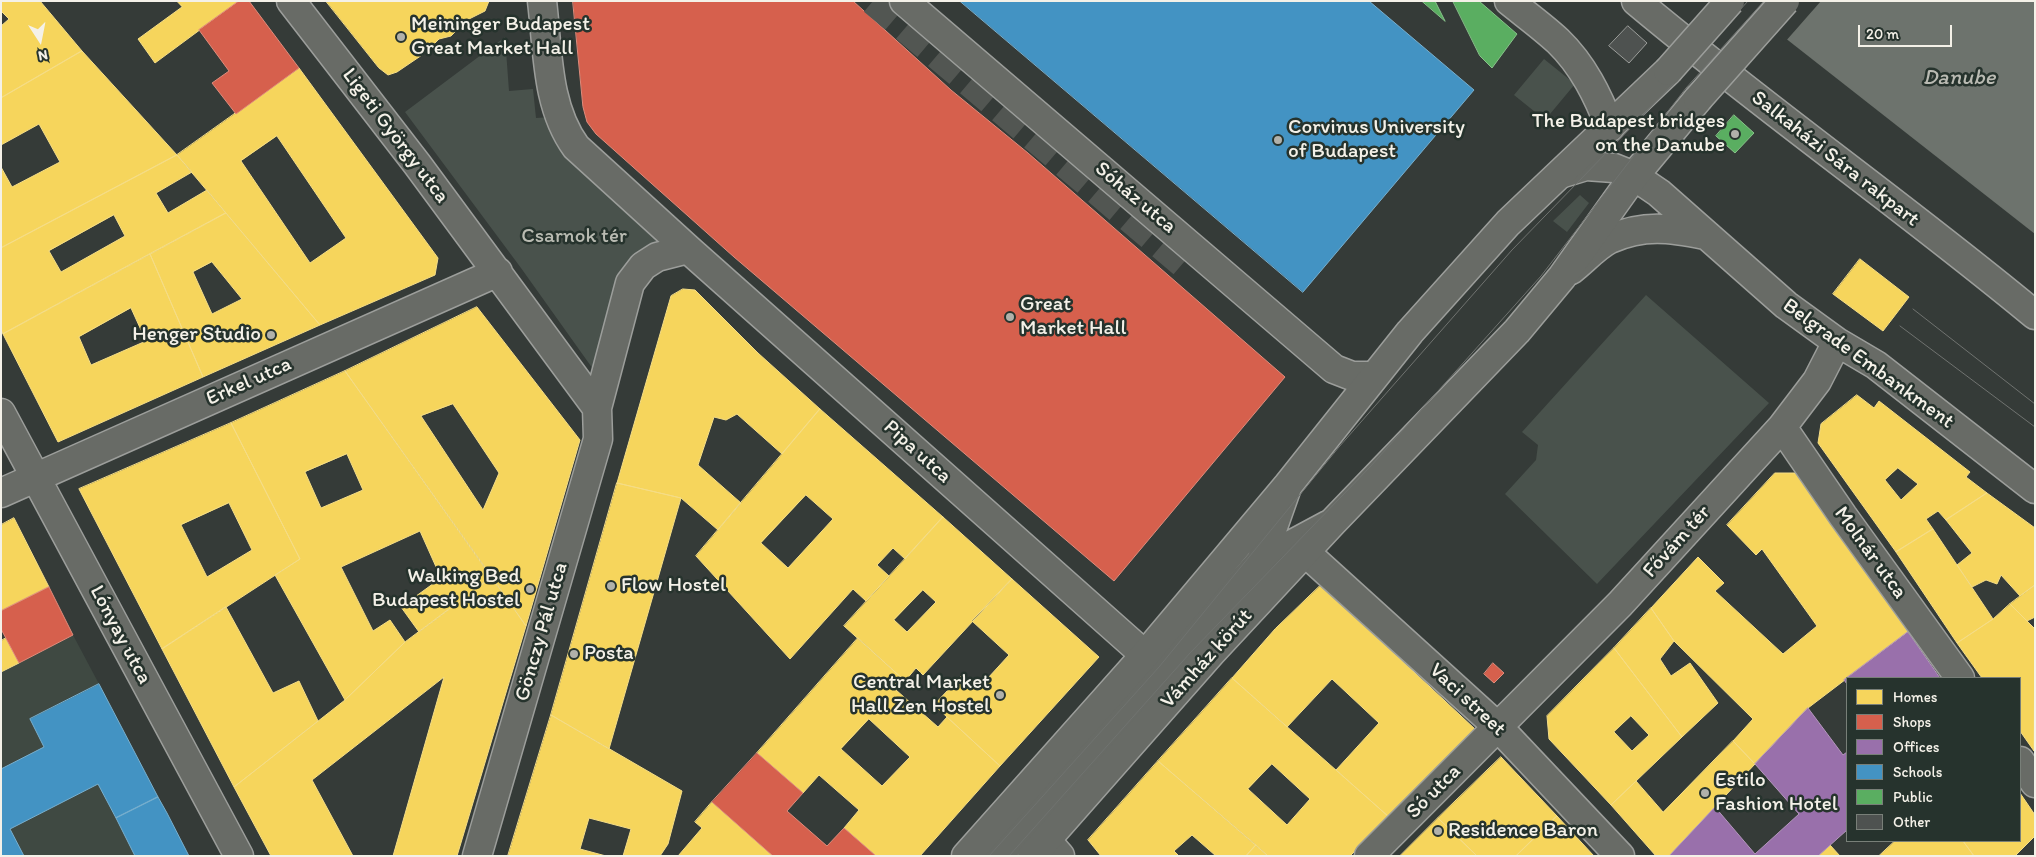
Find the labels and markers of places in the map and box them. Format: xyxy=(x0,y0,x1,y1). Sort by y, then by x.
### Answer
place label: Meininger Budapest Great Market Hall xyxy=(411,12,590,62)
marker: Meininger Budapest Great Market Hall xyxy=(395,31,407,43)
place label: The Budapest bridges on the Danube xyxy=(1532,109,1725,159)
place label: Corvinus University of Budapest xyxy=(1288,115,1465,165)
marker: The Budapest bridges on the Danube xyxy=(1729,128,1741,140)
marker: Corvinus University of Budapest xyxy=(1272,134,1284,146)
place label: Great Market Hall xyxy=(1020,292,1126,342)
marker: Great Market Hall xyxy=(1004,311,1016,323)
place label: Henger Studio xyxy=(132,322,261,348)
marker: Henger Studio xyxy=(265,329,277,341)
place label: Walking Bed Budapest Hostel xyxy=(372,564,520,614)
place label: Flow Hostel xyxy=(621,573,726,599)
marker: Flow Hostel xyxy=(605,580,617,592)
marker: Walking Bed Budapest Hostel xyxy=(524,583,536,595)
place label: Posta xyxy=(584,641,634,667)
marker: Posta xyxy=(568,648,580,660)
place label: Central Market Hall Zen Hostel xyxy=(851,670,990,720)
marker: Central Market Hall Zen Hostel xyxy=(994,689,1006,701)
place label: Estilo Fashion Hotel xyxy=(1715,768,1838,818)
marker: Estilo Fashion Hotel xyxy=(1699,787,1711,799)
place label: Residence Baron xyxy=(1448,818,1598,844)
marker: Residence Baron xyxy=(1432,825,1444,837)

